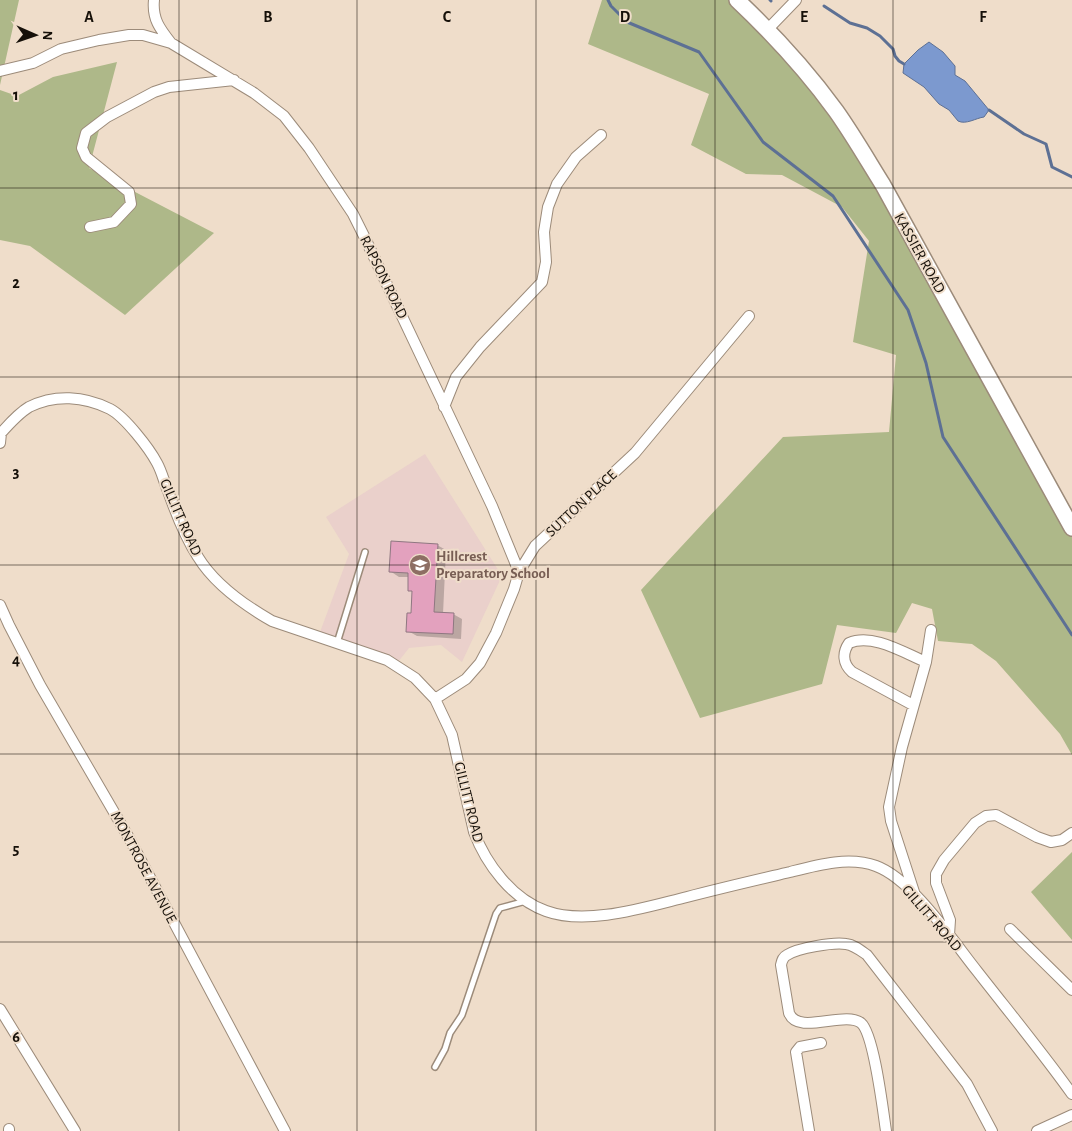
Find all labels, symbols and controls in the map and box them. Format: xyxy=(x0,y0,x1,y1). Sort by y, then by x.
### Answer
text: A xyxy=(84,9,94,25)
text: B xyxy=(263,9,273,25)
text: C xyxy=(443,9,452,25)
text: D xyxy=(620,9,631,25)
text: E xyxy=(800,9,808,25)
text: F xyxy=(979,9,987,25)
north arrow xyxy=(10,10,60,60)
text: N xyxy=(40,30,54,41)
text: 1 xyxy=(13,87,19,103)
street label: KASSIER ROAD xyxy=(891,211,948,296)
street label: RAPSON ROAD xyxy=(357,233,410,321)
text: 2 xyxy=(12,275,20,291)
text: 3 xyxy=(13,464,20,480)
street label: SUTTON PLACE xyxy=(543,467,619,540)
street label: GILLITT ROAD xyxy=(157,477,204,558)
place label: Hillcrest Preparatory School xyxy=(436,549,550,581)
school or university icon: Hillcrest Preparatory School xyxy=(408,553,432,577)
text: 4 xyxy=(12,652,20,668)
street label: GILLITT ROAD xyxy=(451,760,486,844)
street label: MONTROSE AVENUE xyxy=(108,809,179,926)
text: 5 xyxy=(13,841,20,857)
street label: GILLITT ROAD xyxy=(899,882,964,955)
text: 6 xyxy=(12,1029,20,1045)

